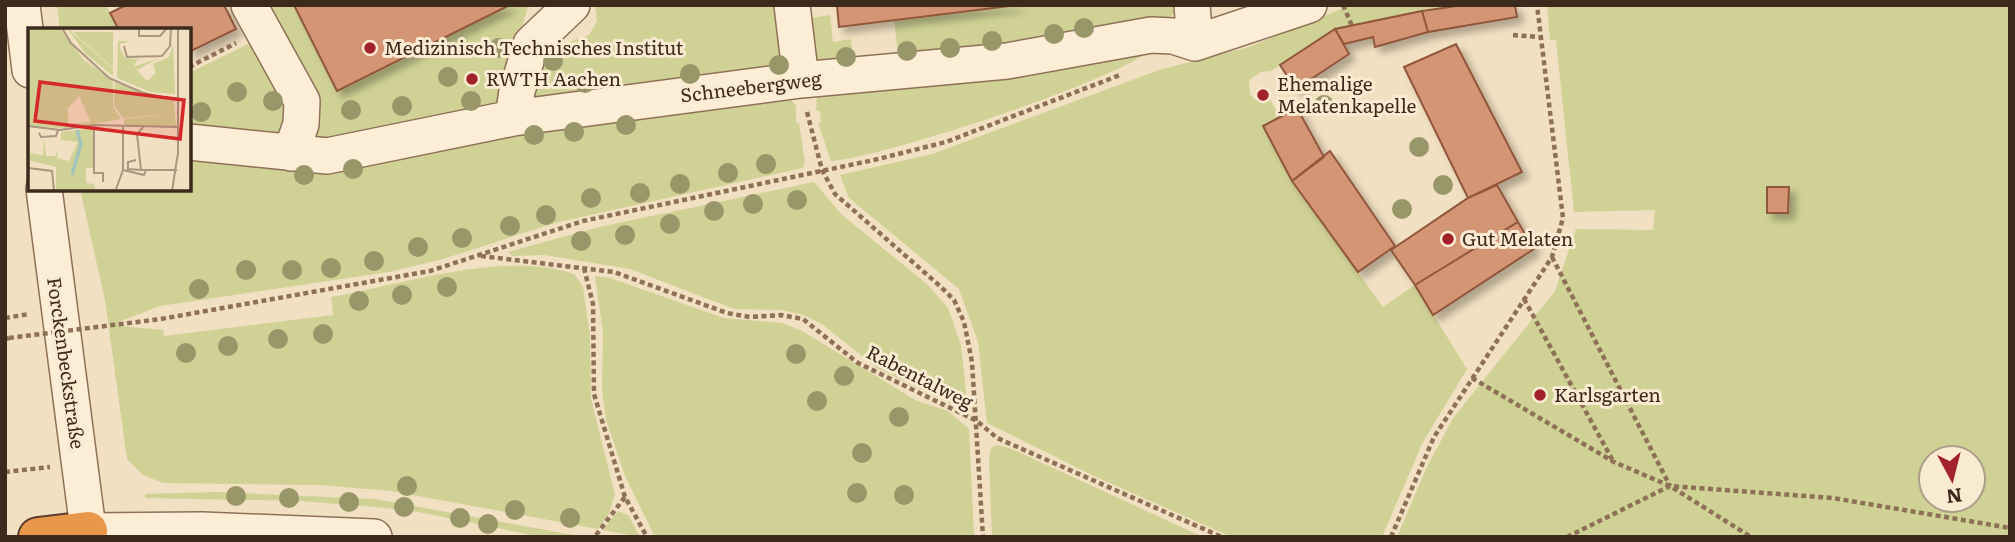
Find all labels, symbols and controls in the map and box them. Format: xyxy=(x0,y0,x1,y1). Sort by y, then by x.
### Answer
inset map xyxy=(28,28,191,191)
place label: Medizinisch Technisches Institut xyxy=(384,33,684,61)
marker: Medizinisch Technisches Institut xyxy=(362,40,378,56)
street label: Schneebergweg xyxy=(679,63,823,109)
place label: RWTH Aachen xyxy=(486,64,621,92)
place label: Ehemalige Melatenkapelle xyxy=(1277,69,1417,119)
marker: RWTH Aachen xyxy=(464,71,480,87)
marker: Ehemalige Melatenkapelle xyxy=(1255,87,1271,103)
place label: Gut Melaten xyxy=(1462,224,1573,252)
marker: Gut Melaten xyxy=(1440,231,1456,247)
street label: Forckenbeckstraße xyxy=(41,275,93,451)
street label: Rabentalweg xyxy=(862,337,979,415)
place label: Karlsgarten xyxy=(1554,380,1661,408)
marker: Karlsgarten xyxy=(1532,387,1548,403)
north arrow xyxy=(1917,444,1987,514)
text: N xyxy=(1945,482,1964,512)

